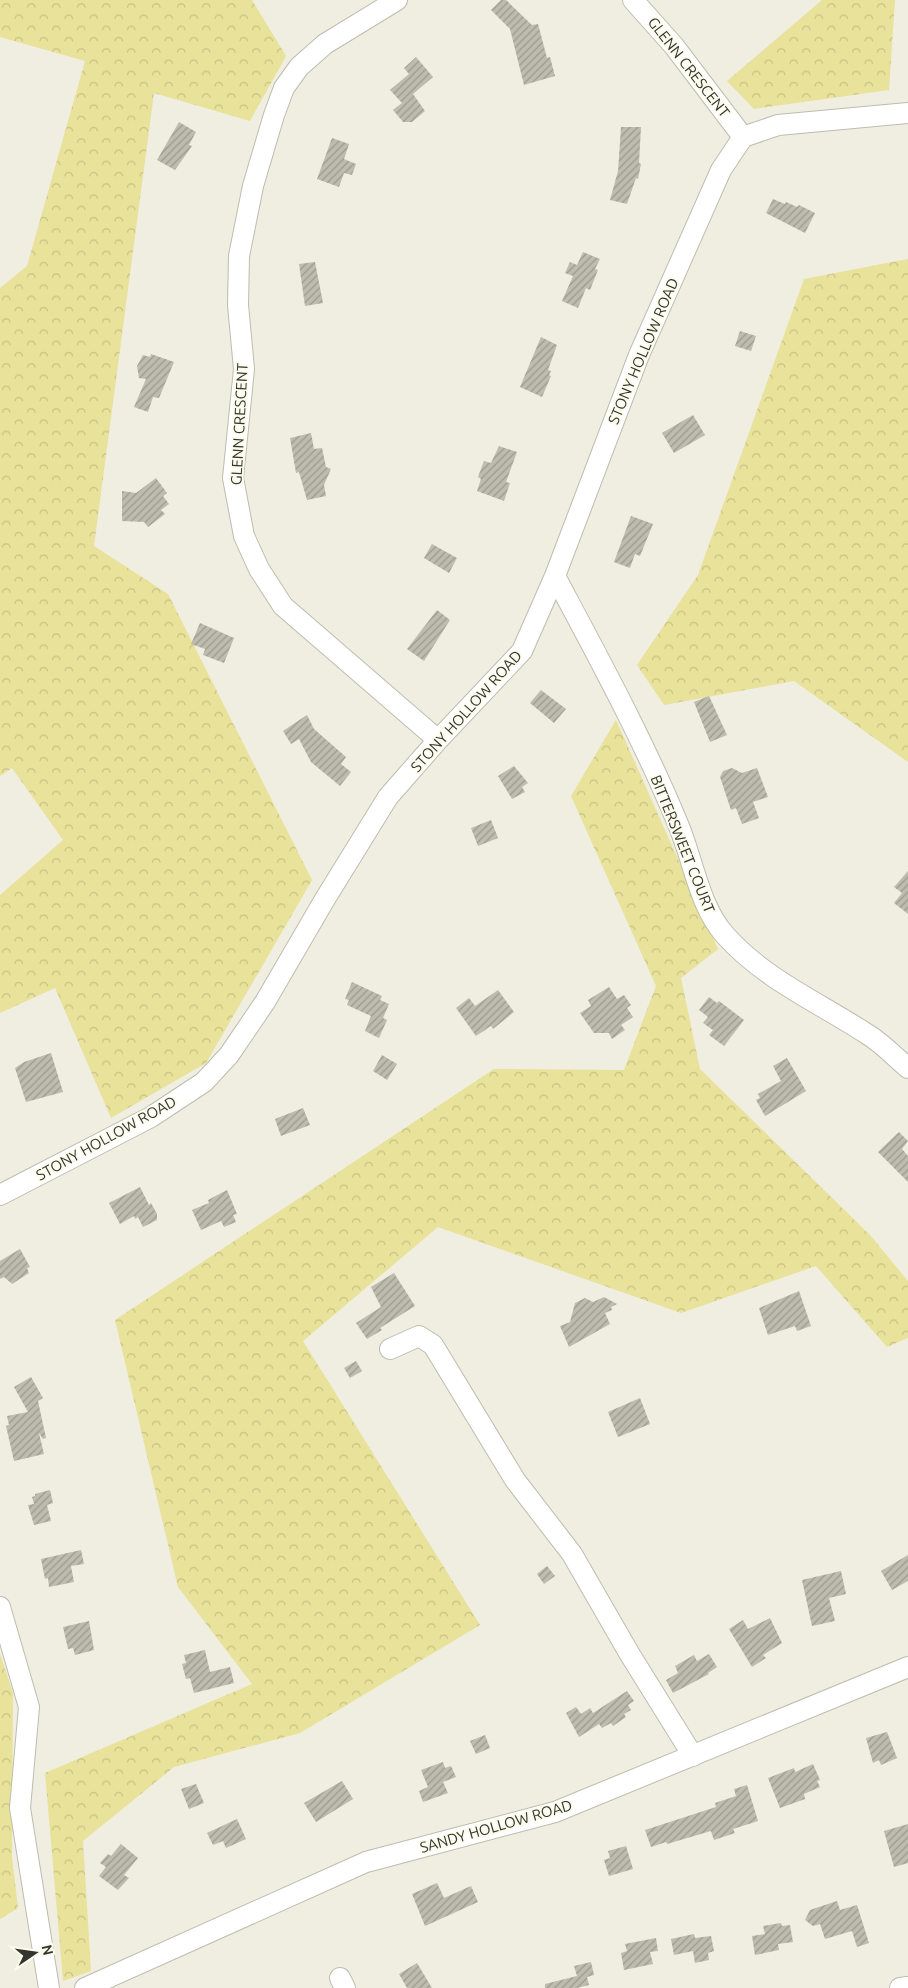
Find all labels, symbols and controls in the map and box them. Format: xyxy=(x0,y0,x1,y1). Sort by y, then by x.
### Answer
street label: GLENN CRESCENT xyxy=(645,14,734,121)
street label: STONY HOLLOW ROAD xyxy=(604,275,682,427)
street label: GLENN CRESCENT xyxy=(227,362,251,486)
street label: STONY HOLLOW ROAD xyxy=(407,647,525,775)
street label: BITTERSWEET COURT xyxy=(648,773,719,916)
street label: STONY HOLLOW ROAD xyxy=(33,1092,179,1184)
street label: SANDY HOLLOW ROAD xyxy=(418,1796,574,1856)
north arrow xyxy=(10,1928,60,1978)
text: N xyxy=(39,1943,57,1957)

